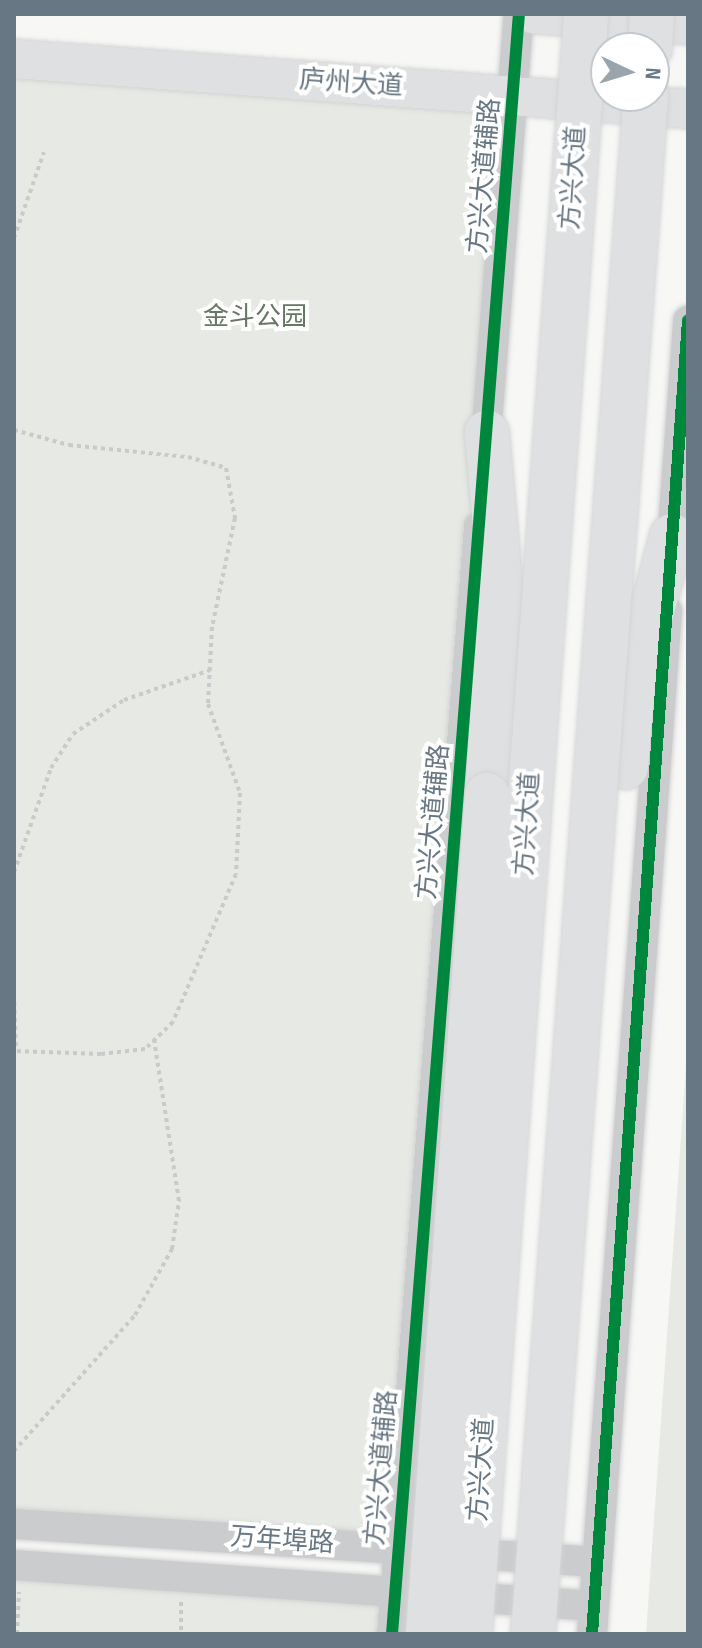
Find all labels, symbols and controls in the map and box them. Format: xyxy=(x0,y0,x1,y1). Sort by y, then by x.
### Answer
north arrow xyxy=(590,32,670,112)
street label: 庐州大道 xyxy=(298,65,404,103)
text: N xyxy=(639,67,666,80)
street label: 方兴大道辅路 xyxy=(463,97,507,255)
street label: 方兴大道 xyxy=(555,125,593,231)
park label: 金斗公园 xyxy=(203,302,307,334)
street label: 方兴大道辅路 xyxy=(412,743,456,901)
street label: 方兴大道 xyxy=(509,771,547,877)
street label: 方兴大道辅路 xyxy=(360,1389,404,1547)
street label: 方兴大道 xyxy=(463,1417,501,1523)
street label: 万年埠路 xyxy=(229,1522,335,1560)

